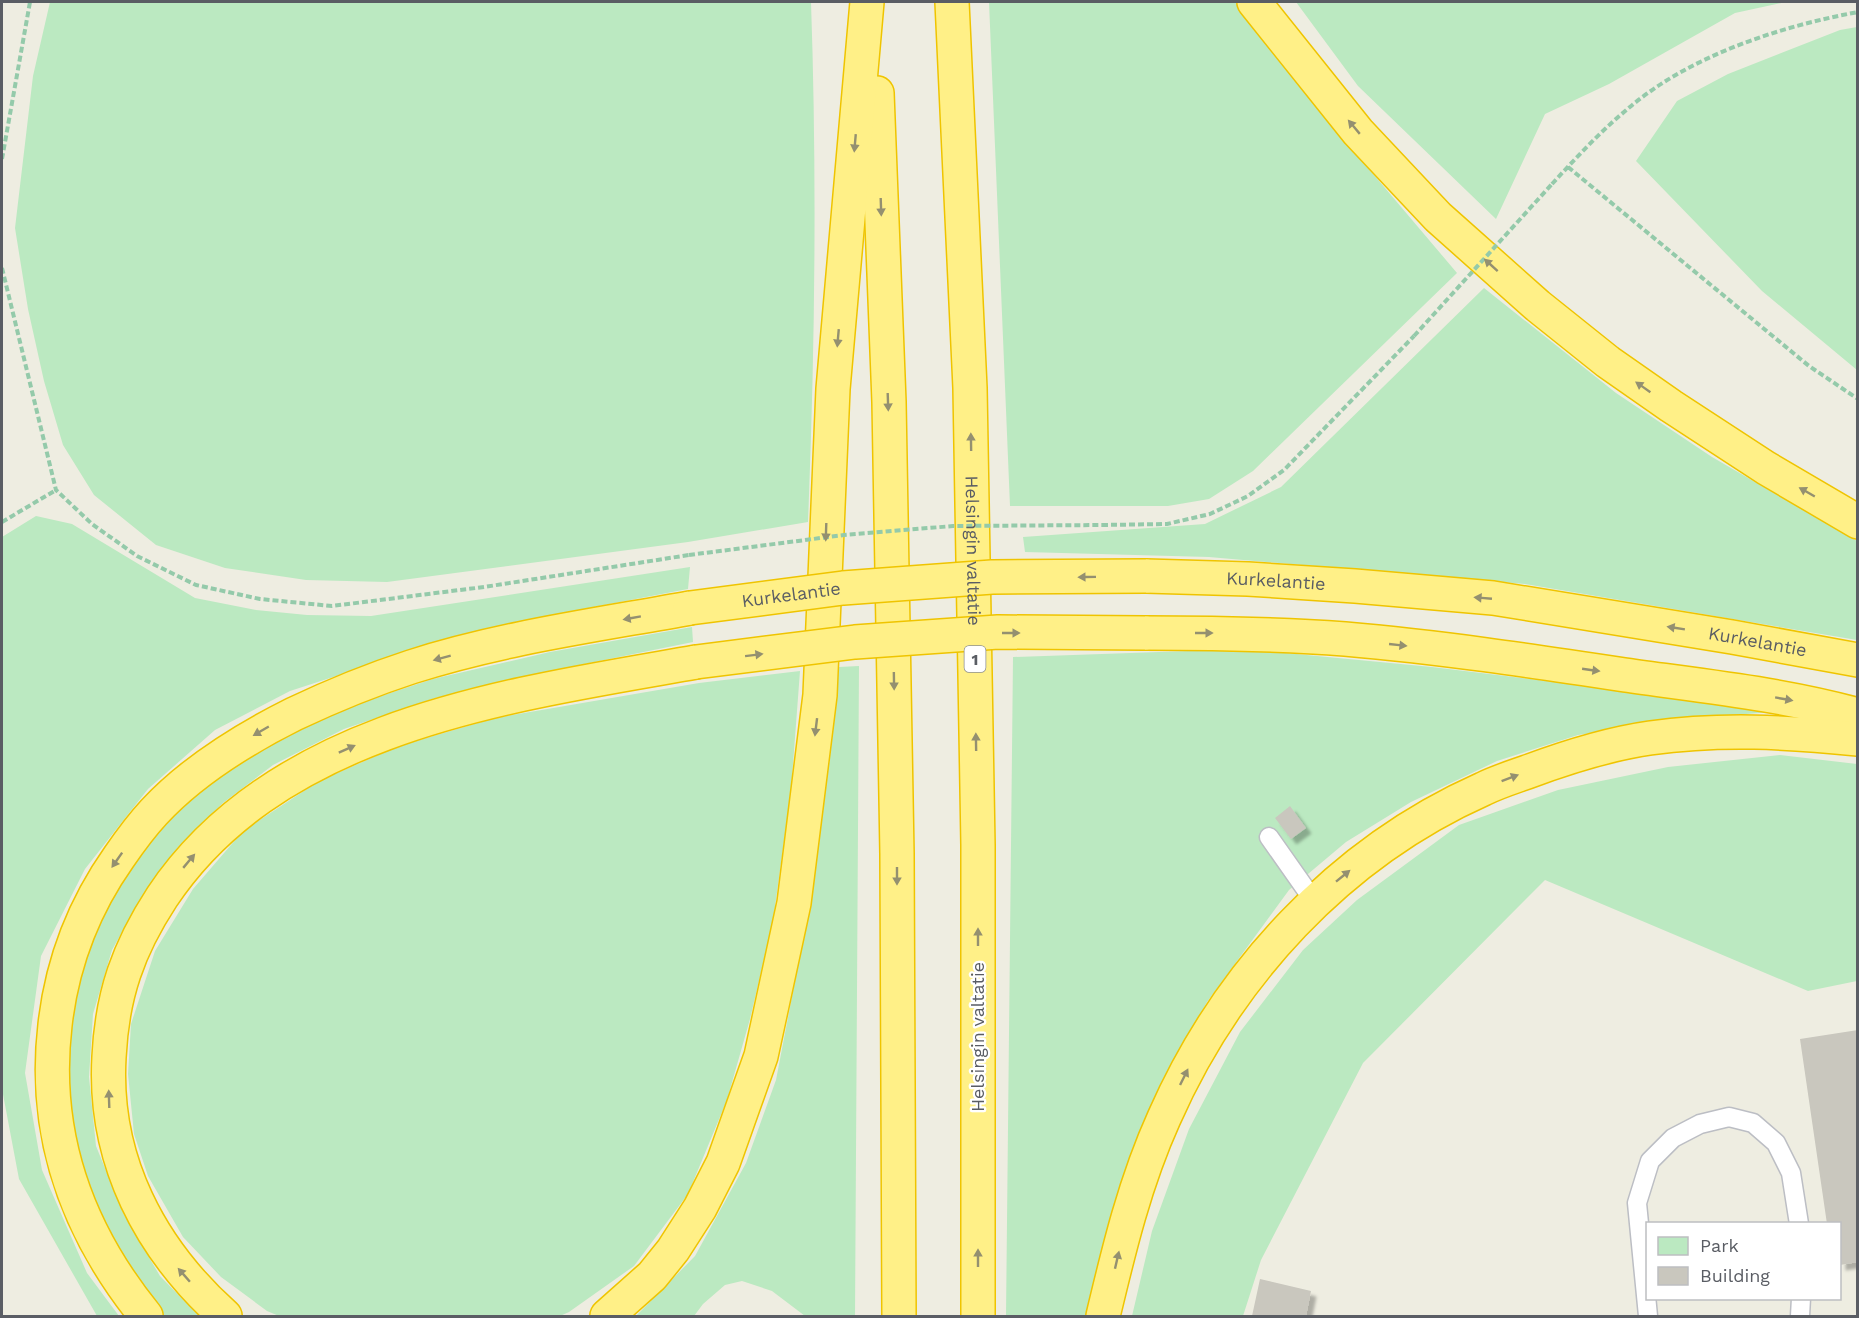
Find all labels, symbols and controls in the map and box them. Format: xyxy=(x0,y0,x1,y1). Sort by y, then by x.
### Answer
one-way arrow xyxy=(1348,119,1361,134)
one-way arrow xyxy=(850,134,860,153)
one-way arrow xyxy=(877,197,886,216)
one-way arrow xyxy=(1484,258,1499,272)
one-way arrow xyxy=(833,328,843,347)
one-way arrow xyxy=(1636,381,1652,393)
one-way arrow xyxy=(884,392,893,411)
one-way arrow xyxy=(966,433,976,452)
street label: Helsingin valtatie xyxy=(962,475,985,626)
one-way arrow xyxy=(1799,487,1815,498)
one-way arrow xyxy=(821,523,830,542)
street label: Kurkelantie xyxy=(1226,567,1326,594)
one-way arrow xyxy=(1078,572,1097,581)
street label: Kurkelantie xyxy=(740,577,842,611)
one-way arrow xyxy=(1474,593,1493,603)
one-way arrow xyxy=(623,614,642,623)
street label: Kurkelantie xyxy=(1707,622,1809,660)
one-way arrow xyxy=(1666,623,1685,632)
one-way arrow xyxy=(1002,628,1021,637)
one-way arrow xyxy=(1194,628,1213,638)
one-way arrow xyxy=(1389,640,1408,650)
road number: 1 xyxy=(964,646,986,672)
one-way arrow xyxy=(745,650,764,660)
one-way arrow xyxy=(432,654,451,664)
one-way arrow xyxy=(1582,665,1601,674)
one-way arrow xyxy=(889,671,898,690)
one-way arrow xyxy=(1775,695,1794,704)
one-way arrow xyxy=(811,718,821,737)
one-way arrow xyxy=(252,726,269,736)
one-way arrow xyxy=(971,733,981,752)
one-way arrow xyxy=(338,744,356,754)
one-way arrow xyxy=(1502,773,1520,783)
one-way arrow xyxy=(112,851,123,868)
one-way arrow xyxy=(182,854,195,869)
one-way arrow xyxy=(892,866,902,885)
one-way arrow xyxy=(1335,870,1351,883)
one-way arrow xyxy=(973,928,983,947)
street label: Helsingin valtatie xyxy=(967,962,988,1112)
one-way arrow xyxy=(1179,1068,1188,1085)
one-way arrow xyxy=(105,1089,114,1108)
legend xyxy=(1646,1222,1841,1300)
text: Park xyxy=(1700,1235,1739,1256)
one-way arrow xyxy=(973,1249,983,1268)
one-way arrow xyxy=(1112,1250,1122,1269)
text: Building xyxy=(1700,1265,1770,1286)
one-way arrow xyxy=(178,1268,191,1283)

